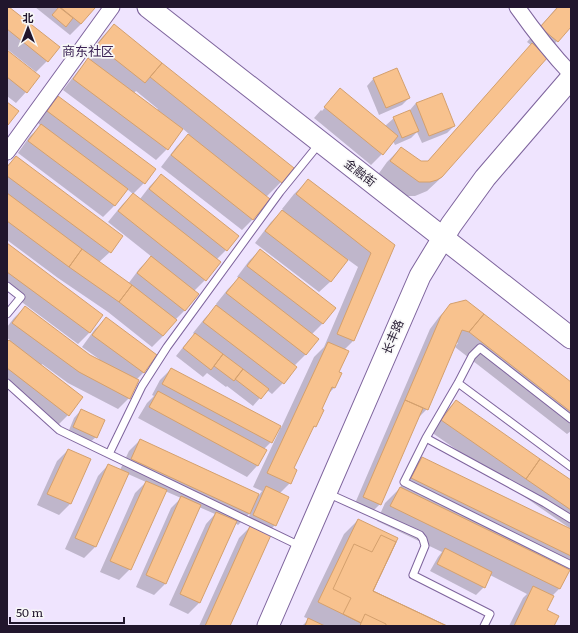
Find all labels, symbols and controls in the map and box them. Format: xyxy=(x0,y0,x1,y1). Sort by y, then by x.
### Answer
north arrow xyxy=(8,8,48,48)
text: 北 xyxy=(23,9,34,25)
district label: 商东社区 xyxy=(62,41,114,60)
street label: 金融街 xyxy=(341,154,380,190)
street label: 长丰路 xyxy=(377,317,407,357)
scale bar xyxy=(10,599,124,625)
text: 50 m xyxy=(16,603,43,621)

